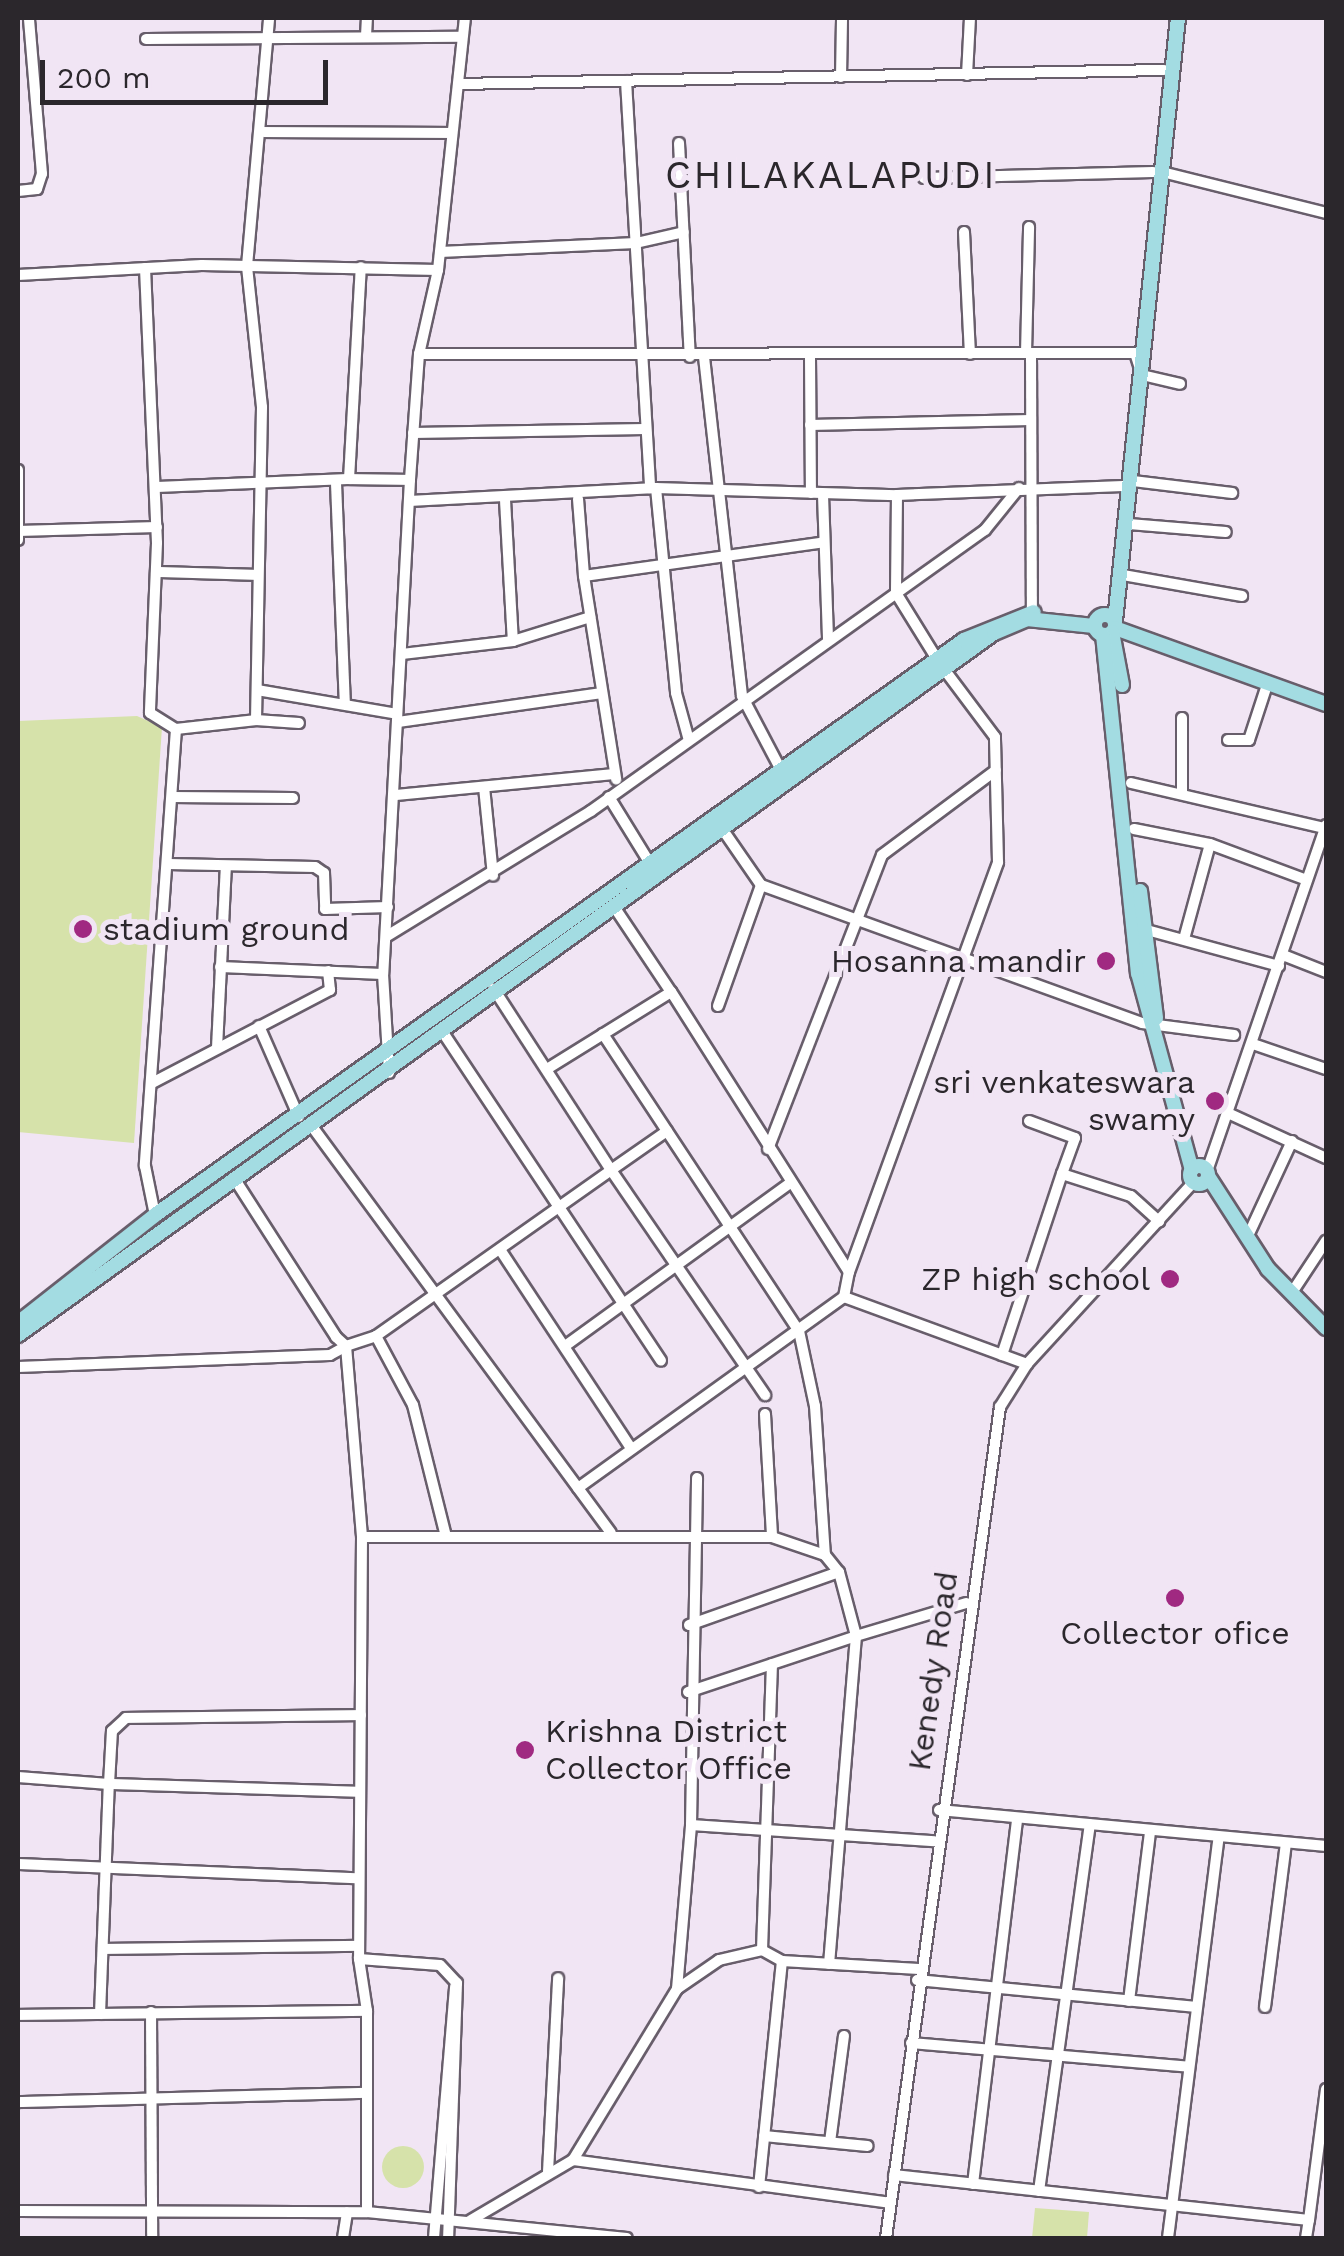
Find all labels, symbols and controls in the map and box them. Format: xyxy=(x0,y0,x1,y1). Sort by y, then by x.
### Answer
scale bar xyxy=(45,40,332,102)
text: 200 m xyxy=(57,60,151,95)
district label: CHILAKALAPUDI xyxy=(665,153,997,199)
place label: stadium ground xyxy=(103,910,349,948)
marker: stadium ground xyxy=(72,918,94,940)
place label: Hosanna mandir xyxy=(830,942,1086,980)
marker: Hosanna mandir xyxy=(1095,950,1117,972)
place label: sri venkateswara swamy xyxy=(932,1064,1195,1139)
marker: sri venkateswara swamy xyxy=(1204,1090,1226,1112)
place label: ZP high school xyxy=(921,1260,1150,1298)
marker: ZP high school xyxy=(1159,1268,1181,1290)
street label: Kenedy Road xyxy=(900,1568,966,1774)
marker: Collector ofice xyxy=(1164,1587,1186,1609)
place label: Collector ofice xyxy=(1060,1614,1290,1652)
place label: Krishna District Collector Office xyxy=(545,1713,793,1788)
marker: Krishna District Collector Office xyxy=(514,1739,536,1761)

